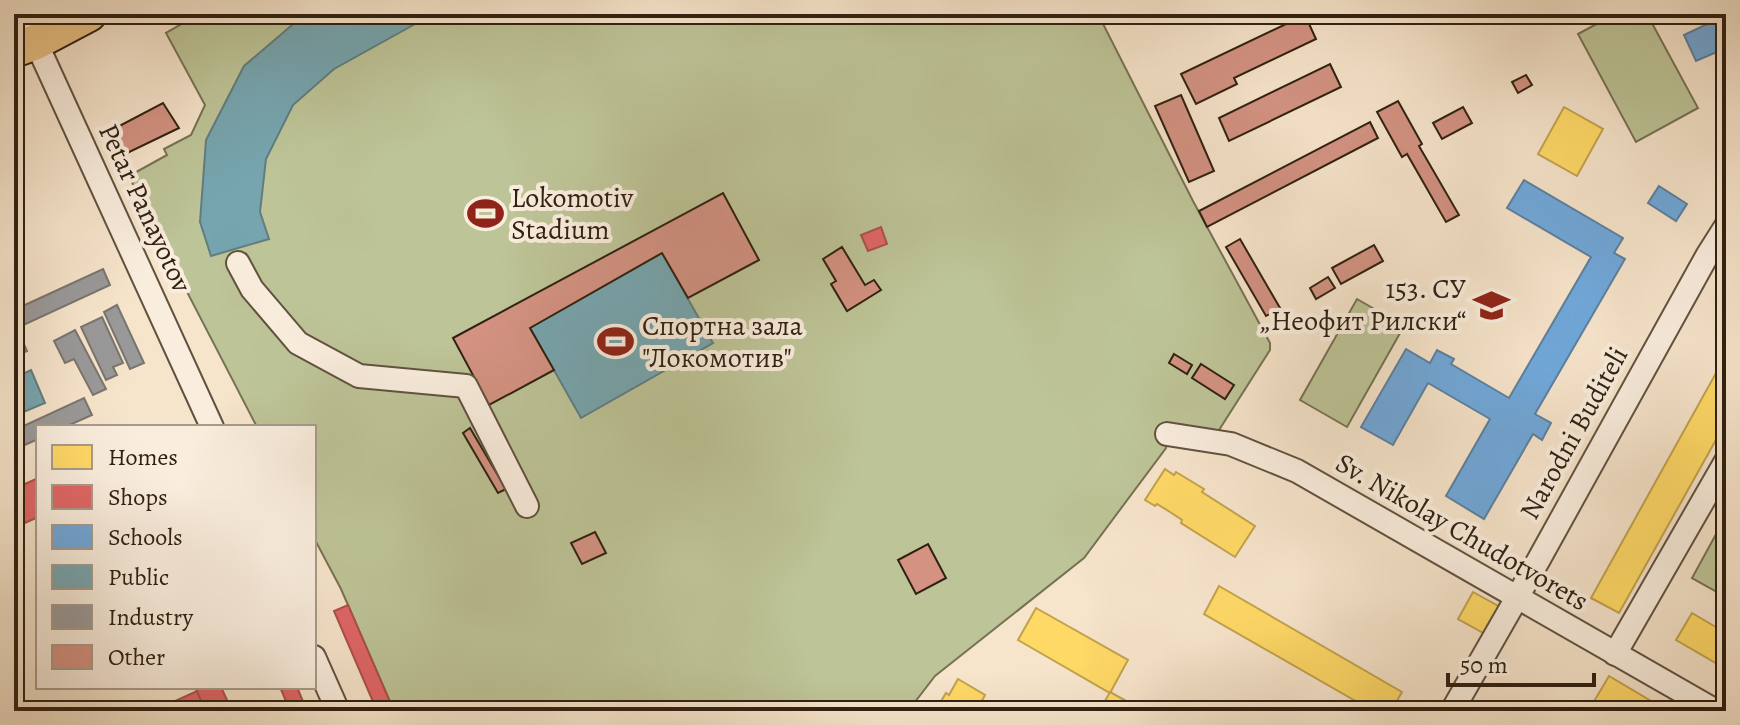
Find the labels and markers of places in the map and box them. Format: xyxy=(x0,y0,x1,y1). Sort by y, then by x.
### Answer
place label: Lokomotiv Stadium xyxy=(511,179,634,249)
sports icon: Lokomotiv Stadium xyxy=(466,195,504,233)
place label: 153. СУ „Неофит Рилски“ xyxy=(1260,270,1466,340)
school or university icon: 153. СУ „Неофит Рилски“ xyxy=(1473,286,1511,324)
place label: Спортна зала "Локомотив" xyxy=(642,307,803,377)
sports icon: Спортна зала "Локомотив" xyxy=(597,323,635,361)

